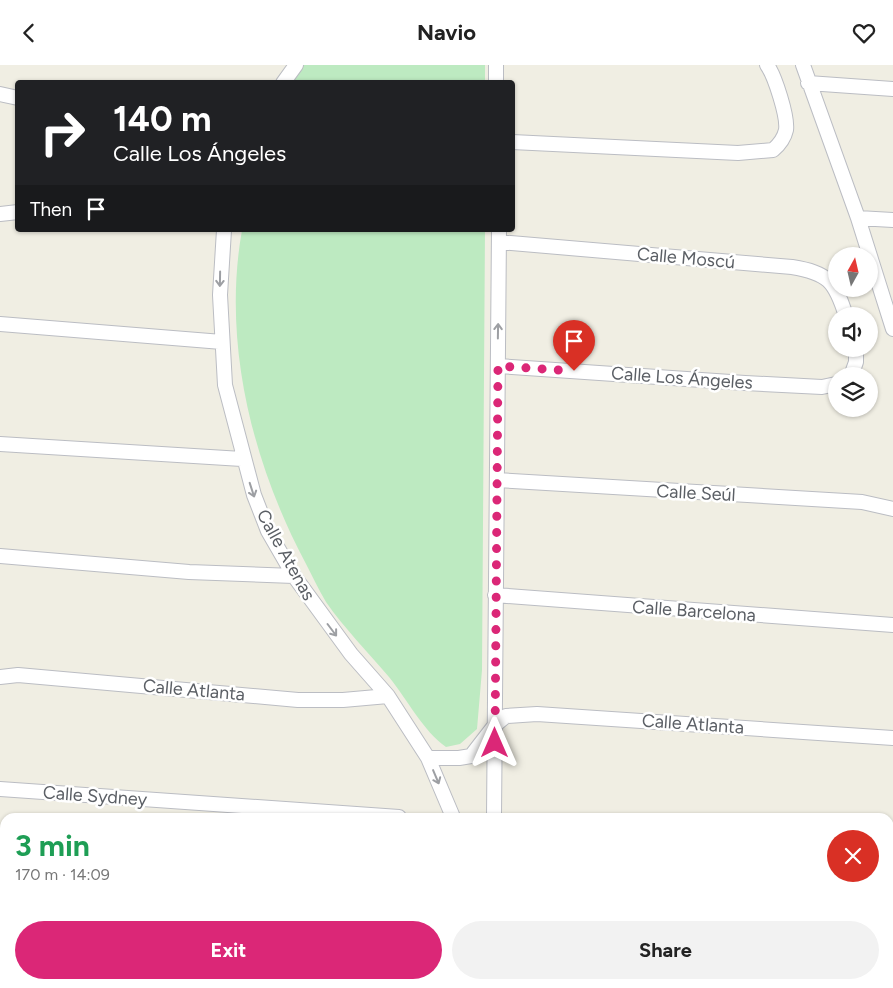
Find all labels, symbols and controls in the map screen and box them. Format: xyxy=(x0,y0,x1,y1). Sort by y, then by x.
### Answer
icon: back xyxy=(15,19,43,47)
text: Navio xyxy=(417,19,476,46)
icon: heart xyxy=(850,19,878,47)
text: 140 m xyxy=(113,98,211,140)
icon: right xyxy=(30,100,95,165)
text: Calle Los Ángeles xyxy=(113,140,286,167)
icon: arrive xyxy=(82,195,110,223)
text: Then xyxy=(30,198,72,221)
street label: Calle Moscú xyxy=(636,243,736,273)
north arrow xyxy=(828,247,878,297)
map controls xyxy=(828,247,878,417)
one-way arrow xyxy=(216,270,225,286)
button: sound xyxy=(828,307,878,357)
pin xyxy=(553,320,595,371)
one-way arrow xyxy=(493,324,503,340)
icon: arrive xyxy=(560,327,588,355)
street label: Calle Los Ángeles xyxy=(611,362,753,394)
button: layers xyxy=(828,367,878,417)
street label: Calle Seúl xyxy=(656,480,736,506)
one-way arrow xyxy=(248,481,257,497)
street label: Calle Atenas xyxy=(252,506,320,604)
street label: Calle Barcelona xyxy=(631,596,757,626)
one-way arrow xyxy=(327,623,338,636)
street label: Calle Atlanta xyxy=(142,675,246,705)
street label: Calle Atlanta xyxy=(641,709,745,739)
position arrow xyxy=(468,716,520,768)
one-way arrow xyxy=(431,769,441,784)
street label: Calle Sydney xyxy=(42,781,148,811)
text: 3 min xyxy=(15,827,90,864)
button: close xyxy=(827,830,879,882)
text: 170 m · 14:09 xyxy=(15,865,110,884)
button: Exit xyxy=(15,921,442,979)
button: Share xyxy=(452,921,879,979)

